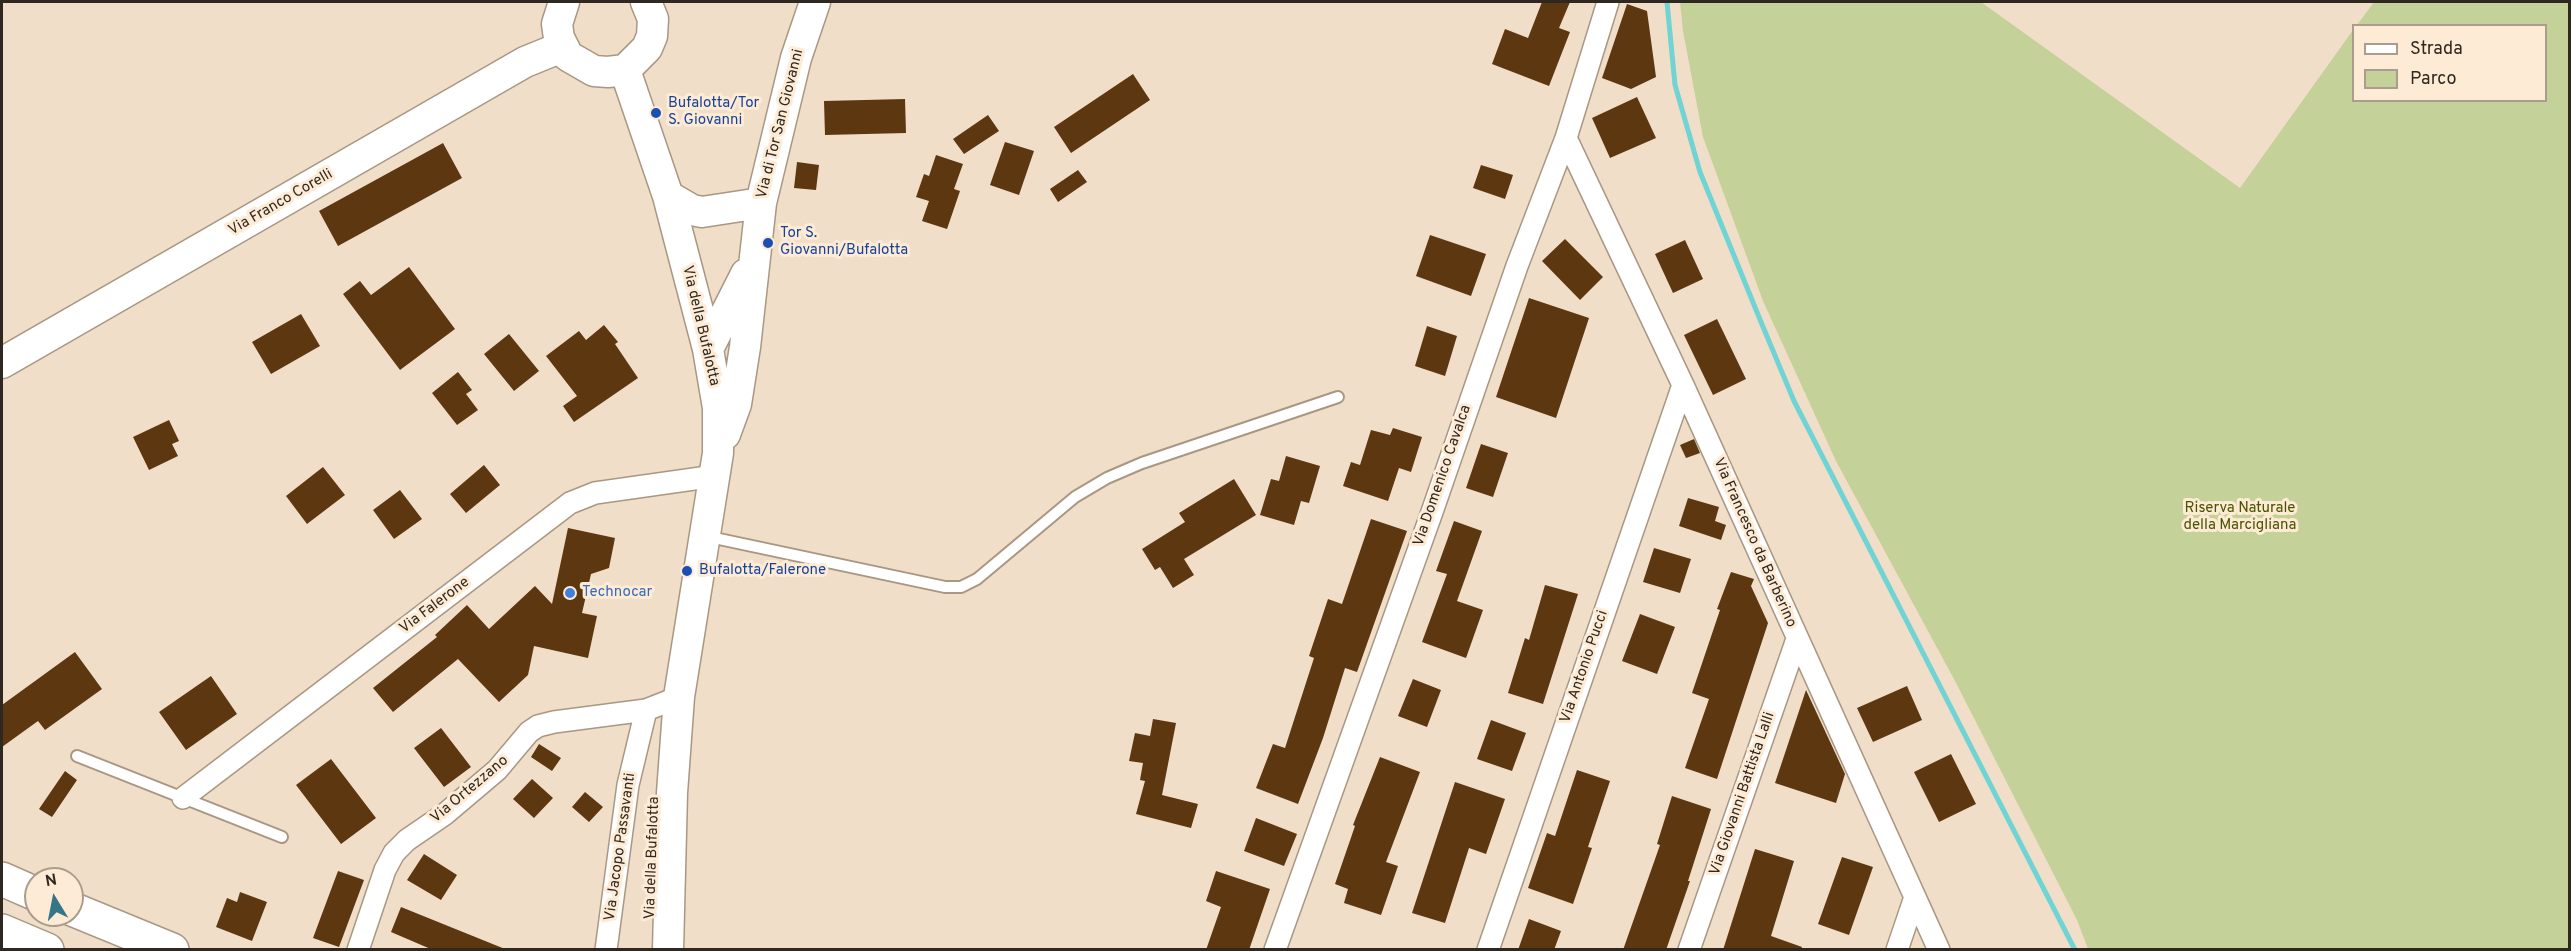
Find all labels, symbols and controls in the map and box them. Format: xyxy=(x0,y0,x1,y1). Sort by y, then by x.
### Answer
legend xyxy=(2352,24,2547,102)
text: Strada xyxy=(2410,38,2463,61)
street label: Via di Tor San Giovanni xyxy=(754,47,808,201)
text: Parco xyxy=(2410,68,2456,91)
place label: Bufalotta/Tor S. Giovanni xyxy=(668,95,759,130)
marker: Bufalotta/Tor S. Giovanni xyxy=(649,106,663,120)
street label: Via Franco Corelli xyxy=(226,166,336,240)
place label: Tor S. Giovanni/Bufalotta xyxy=(780,225,908,260)
marker: Tor S. Giovanni/Bufalotta xyxy=(761,236,775,250)
street label: Via della Bufalotta xyxy=(677,264,723,388)
street label: Via Domenico Cavalca xyxy=(1410,403,1476,549)
street label: Via Francesco da Barberino xyxy=(1708,455,1800,631)
park label: Riserva Naturale della Marcigliana xyxy=(2184,500,2296,535)
place label: Bufalotta/Falerone xyxy=(699,562,826,580)
marker: Bufalotta/Falerone xyxy=(680,564,694,578)
street label: Via Falerone xyxy=(397,574,473,638)
place label: Technocar xyxy=(582,584,652,602)
marker: Technocar xyxy=(563,586,577,600)
street label: Via Antonio Pucci xyxy=(1557,608,1613,726)
street label: Via Giovanni Battista Lalli xyxy=(1707,710,1779,878)
street label: Via Ortezzano xyxy=(428,752,512,828)
street label: Via Jacopo Passavanti xyxy=(602,772,640,922)
street label: Via della Bufalotta xyxy=(642,796,664,920)
north arrow xyxy=(24,867,84,927)
text: N xyxy=(44,870,59,892)

